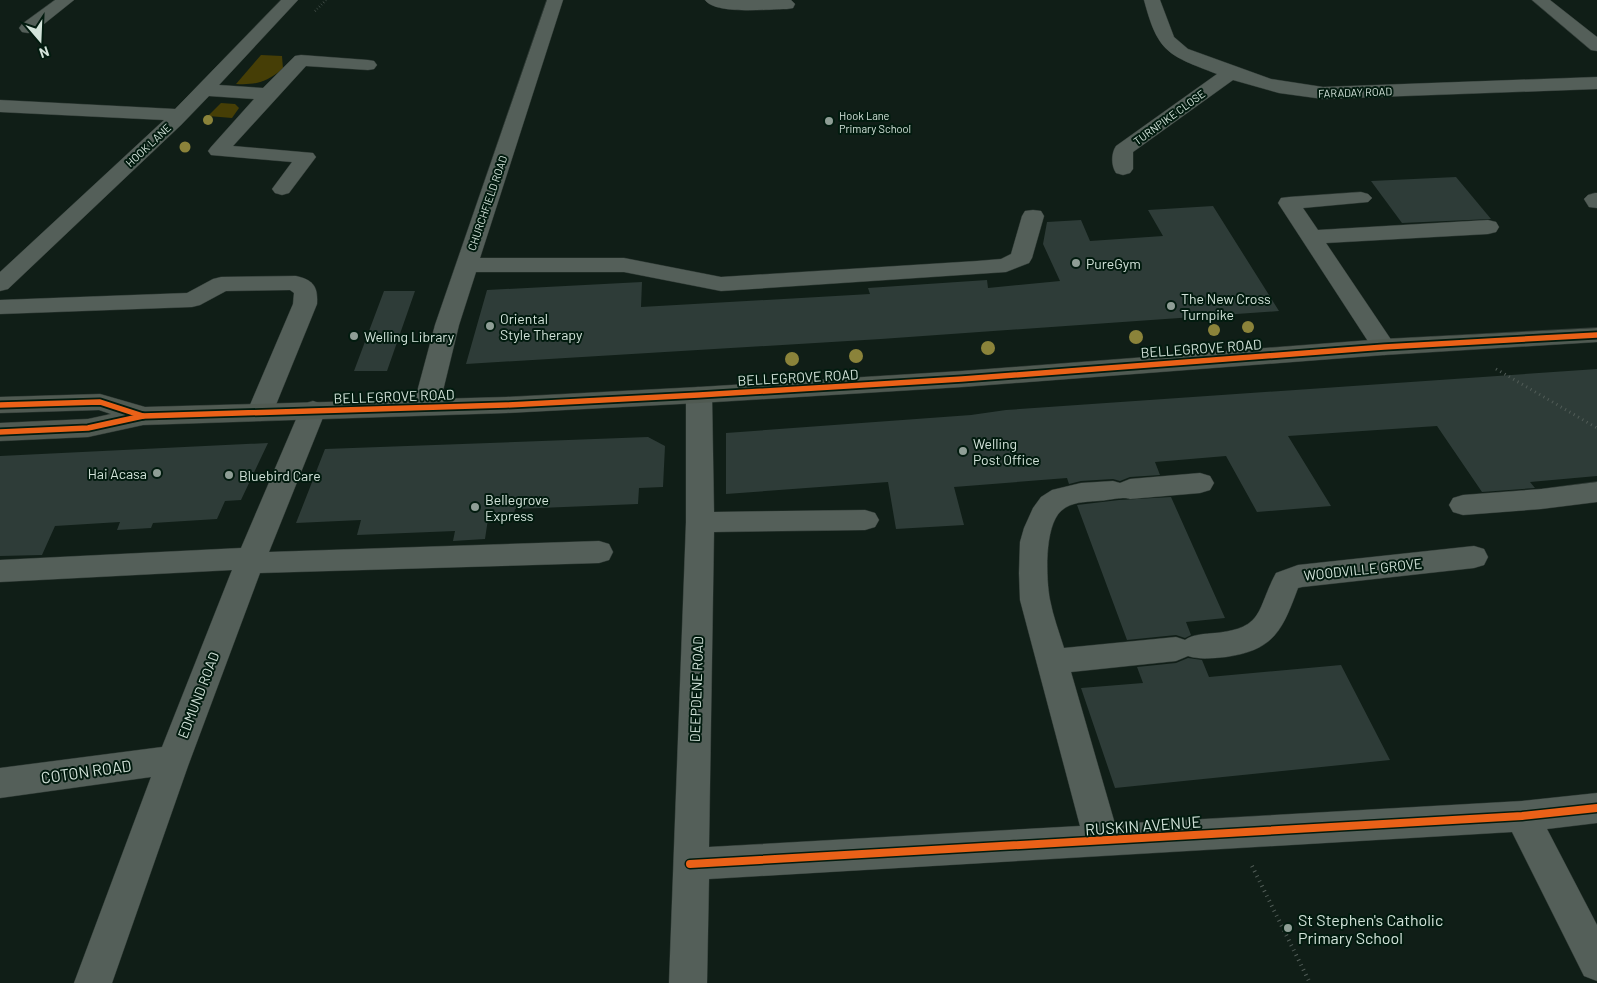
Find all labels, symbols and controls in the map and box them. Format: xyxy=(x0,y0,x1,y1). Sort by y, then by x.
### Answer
north arrow xyxy=(15,15,65,65)
text: N xyxy=(37,43,52,62)
street label: FARADAY ROAD xyxy=(1318,84,1392,100)
street label: TURNPIKE CLOSE xyxy=(1131,87,1208,147)
place label: Hook Lane Primary School xyxy=(839,109,911,135)
marker: Hook Lane Primary School xyxy=(823,115,835,127)
street label: HOOK LANE xyxy=(123,121,174,169)
street label: CHURCHFIELD ROAD xyxy=(465,154,509,252)
place label: PureGym xyxy=(1086,255,1141,272)
marker: PureGym xyxy=(1070,257,1082,269)
place label: The New Cross Turnpike xyxy=(1181,290,1271,323)
marker: The New Cross Turnpike xyxy=(1165,300,1177,312)
place label: Oriental Style Therapy xyxy=(500,310,583,343)
marker: Oriental Style Therapy xyxy=(484,320,496,332)
place label: Welling Library xyxy=(364,328,455,345)
marker: Welling Library xyxy=(348,330,360,342)
street label: BELLEGROVE ROAD xyxy=(1140,335,1262,361)
street label: BELLEGROVE ROAD xyxy=(737,365,859,389)
street label: BELLEGROVE ROAD xyxy=(333,385,455,407)
place label: Welling Post Office xyxy=(973,435,1040,468)
marker: Welling Post Office xyxy=(957,445,969,457)
place label: Hai Acasa xyxy=(88,465,147,482)
marker: Hai Acasa xyxy=(151,467,163,479)
place label: Bluebird Care xyxy=(239,467,321,484)
marker: Bluebird Care xyxy=(223,469,235,481)
place label: Bellegrove Express xyxy=(485,491,549,524)
marker: Bellegrove Express xyxy=(469,501,481,513)
street label: WOODVILLE GROVE xyxy=(1303,554,1423,584)
street label: DEEPDENE ROAD xyxy=(686,636,706,742)
street label: EDMUND ROAD xyxy=(174,649,222,741)
street label: COTON ROAD xyxy=(40,755,132,787)
street label: RUSKIN AVENUE xyxy=(1084,811,1202,839)
place label: St Stephen's Catholic Primary School xyxy=(1298,910,1443,947)
marker: St Stephen's Catholic Primary School xyxy=(1282,922,1294,934)

